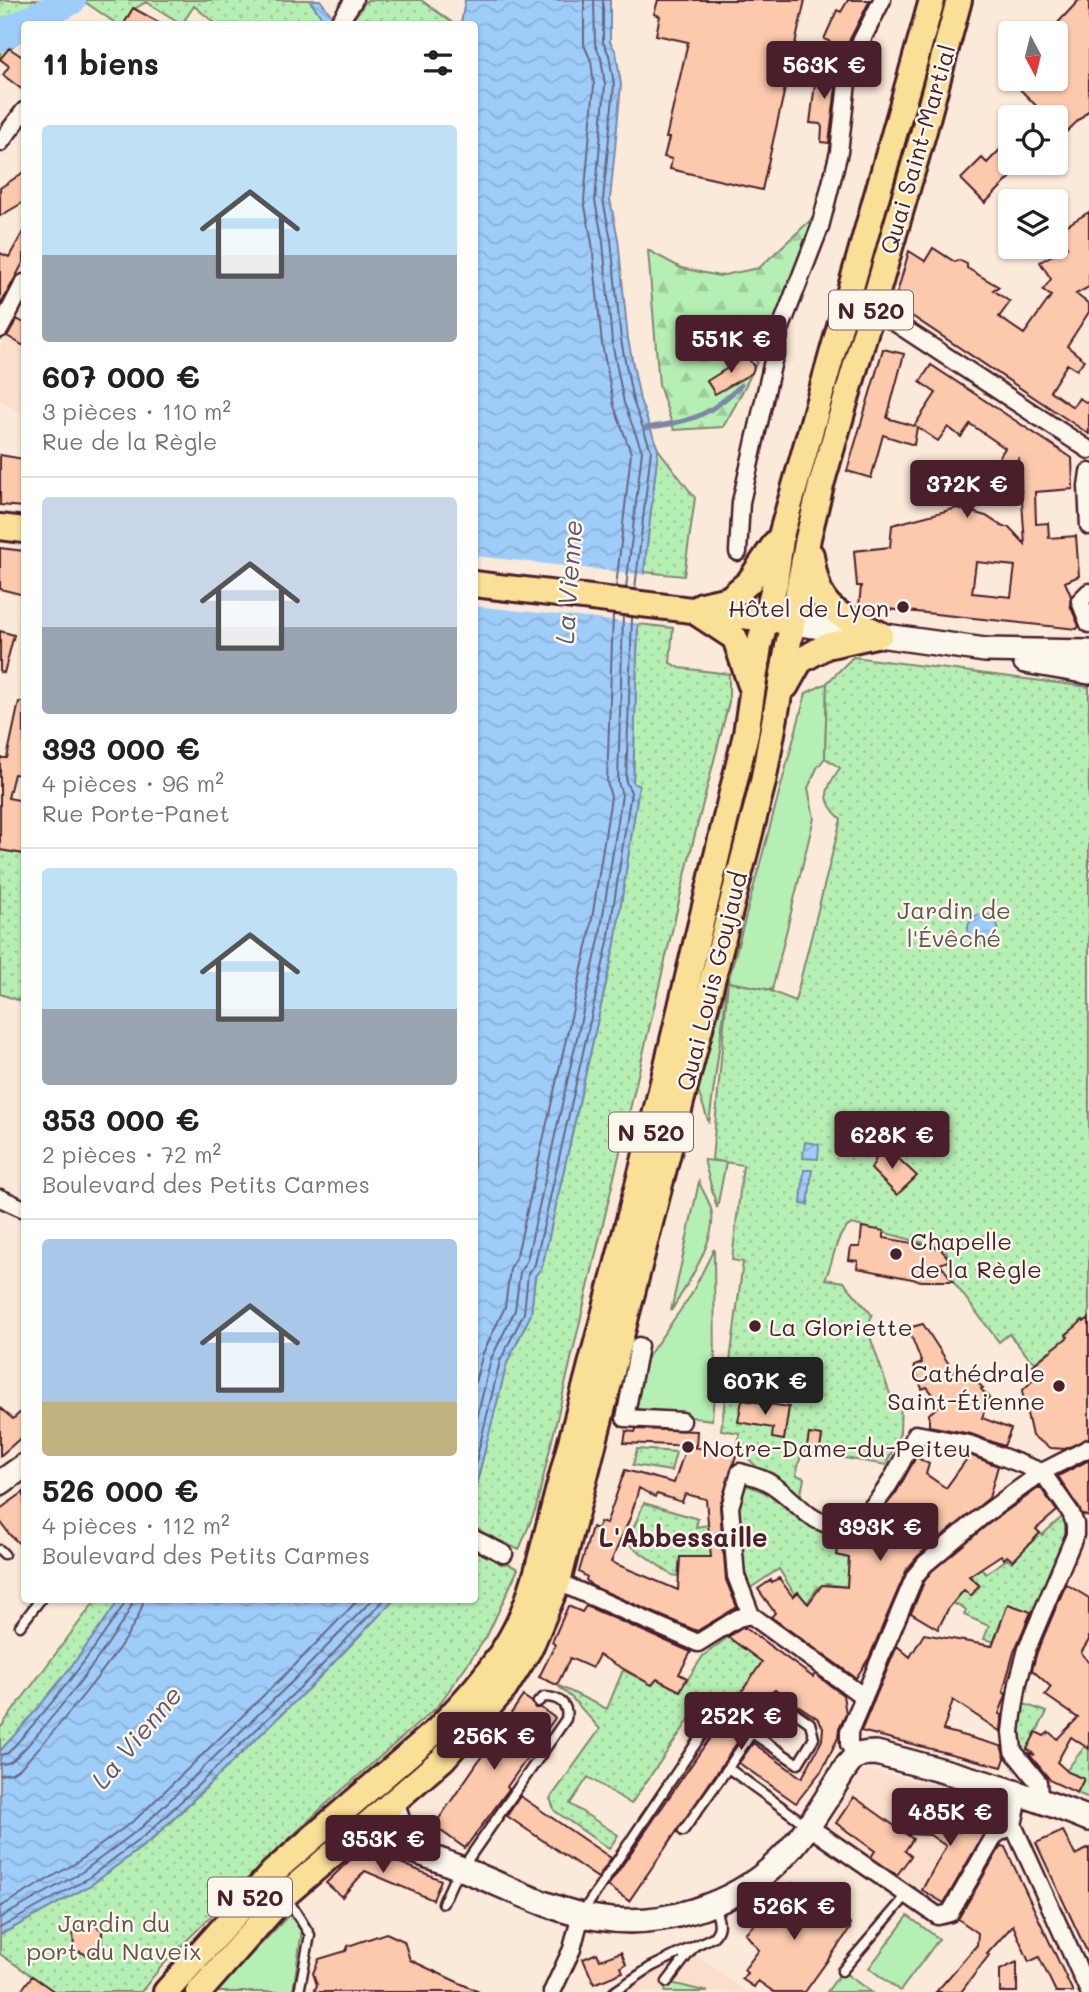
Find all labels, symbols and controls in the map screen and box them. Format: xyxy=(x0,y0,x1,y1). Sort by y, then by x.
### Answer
north arrow xyxy=(998,21,1068,91)
map controls xyxy=(998,21,1068,259)
street label: Quai Saint-Martial xyxy=(872,41,962,257)
pin: 563K € xyxy=(767,42,881,101)
text: 11 biens xyxy=(42,43,159,83)
icon: filters xyxy=(419,44,457,82)
text: 563K € xyxy=(782,49,866,79)
button: locate xyxy=(998,105,1068,175)
icon: home xyxy=(187,171,313,297)
button: layers xyxy=(998,189,1068,259)
road number: N 520 xyxy=(829,290,913,330)
pin: 551K € xyxy=(674,316,788,375)
text: 551K € xyxy=(691,323,771,353)
text: 607 000 € xyxy=(42,356,200,396)
text: 3 pièces · 110 m² xyxy=(42,396,231,426)
text: Rue de la Règle xyxy=(42,426,217,456)
pin: 372K € xyxy=(910,461,1024,520)
text: 372K € xyxy=(926,468,1008,498)
water label: La Vienne xyxy=(547,519,589,645)
icon: home xyxy=(187,543,313,669)
place label: Hôtel de Lyon xyxy=(728,592,889,623)
marker: Hôtel de Lyon xyxy=(895,599,911,615)
text: 393 000 € xyxy=(42,728,200,768)
text: 4 pièces · 96 m² xyxy=(42,768,224,798)
text: Rue Porte-Panet xyxy=(42,798,230,828)
street label: Quai Louis Goujaud xyxy=(669,868,753,1094)
park label: Jardin de l'Évêché xyxy=(897,894,1011,953)
icon: home xyxy=(187,914,313,1040)
text: 353 000 € xyxy=(42,1099,199,1139)
road number: N 520 xyxy=(609,1112,693,1152)
pin: 628K € xyxy=(835,1112,949,1171)
text: 628K € xyxy=(850,1119,934,1149)
text: 2 pièces · 72 m² xyxy=(42,1139,221,1169)
text: Boulevard des Petits Carmes xyxy=(42,1169,370,1199)
place label: Chapelle de la Règle xyxy=(910,1225,1042,1284)
marker: Chapelle de la Règle xyxy=(888,1246,904,1262)
icon: home xyxy=(187,1285,313,1411)
place label: La Gloriette xyxy=(769,1311,913,1342)
marker: La Gloriette xyxy=(747,1318,763,1334)
place label: Cathédrale Saint-Étienne xyxy=(887,1357,1045,1416)
pin: 607K € xyxy=(708,1358,822,1417)
text: 607K € xyxy=(723,1365,807,1395)
marker: Cathédrale Saint-Étienne xyxy=(1051,1378,1067,1394)
place label: Notre-Dame-du-Peiteu xyxy=(702,1432,971,1463)
marker: Notre-Dame-du-Peiteu xyxy=(680,1439,696,1455)
text: 526 000 € xyxy=(42,1470,198,1510)
pin: 393K € xyxy=(823,1504,937,1563)
text: 4 pièces · 112 m² xyxy=(42,1510,230,1540)
text: 393K € xyxy=(838,1511,922,1541)
district label: L'Abbessaille xyxy=(598,1520,768,1554)
text: Boulevard des Petits Carmes xyxy=(42,1540,370,1570)
water label: La Vienne xyxy=(83,1678,189,1796)
pin: 252K € xyxy=(684,1692,798,1752)
text: 252K € xyxy=(700,1700,782,1730)
pin: 256K € xyxy=(437,1712,551,1772)
text: 256K € xyxy=(453,1720,535,1750)
pin: 485K € xyxy=(893,1788,1007,1848)
text: 485K € xyxy=(908,1796,992,1826)
pin: 353K € xyxy=(326,1815,440,1875)
text: 353K € xyxy=(341,1823,425,1853)
road number: N 520 xyxy=(208,1878,292,1916)
pin: 526K € xyxy=(737,1882,851,1942)
text: 526K € xyxy=(753,1890,835,1920)
park label: Jardin du port du Naveix xyxy=(26,1907,202,1966)

